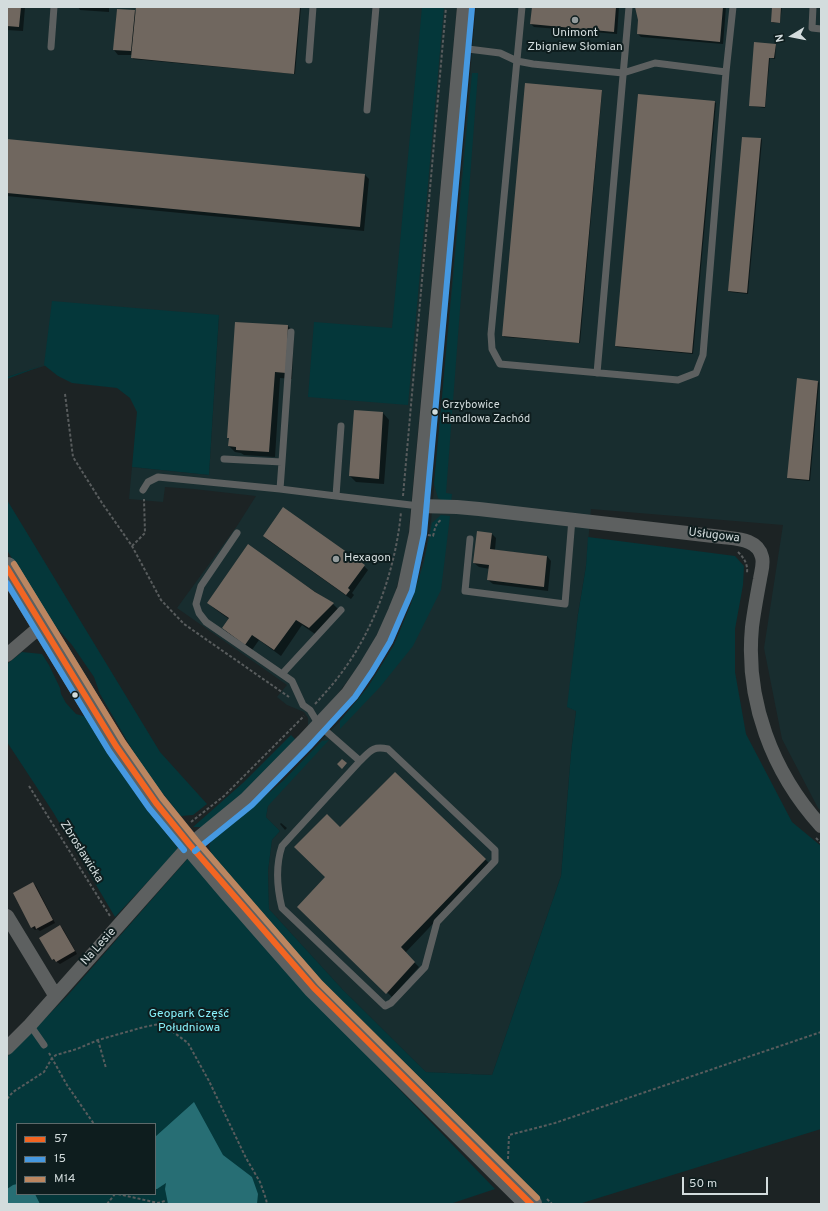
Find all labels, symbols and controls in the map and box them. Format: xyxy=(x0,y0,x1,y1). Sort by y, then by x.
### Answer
marker: Unimont Zbigniew Słomian xyxy=(570,15,580,25)
north arrow xyxy=(772,16,812,56)
place label: Unimont Zbigniew Słomian xyxy=(527,27,623,55)
text: N xyxy=(773,33,788,43)
place label: Grzybowice Handlowa Zachód xyxy=(442,399,530,425)
marker: Grzybowice Handlowa Zachód xyxy=(430,407,440,417)
street label: Usługowa xyxy=(687,526,741,546)
place label: Hexagon xyxy=(344,552,391,566)
marker: Hexagon xyxy=(331,554,341,564)
unlabelled marker xyxy=(70,690,80,700)
street label: Zbrosławicka xyxy=(56,818,106,886)
street label: Na Lesie xyxy=(78,925,120,969)
park label: Geopark Część Południowa xyxy=(149,1008,229,1036)
legend xyxy=(16,1123,156,1195)
text: 57 xyxy=(54,1131,68,1147)
text: 15 xyxy=(54,1151,66,1167)
scale bar xyxy=(684,1169,770,1195)
text: M14 xyxy=(54,1171,75,1187)
text: 50 m xyxy=(689,1176,717,1192)

